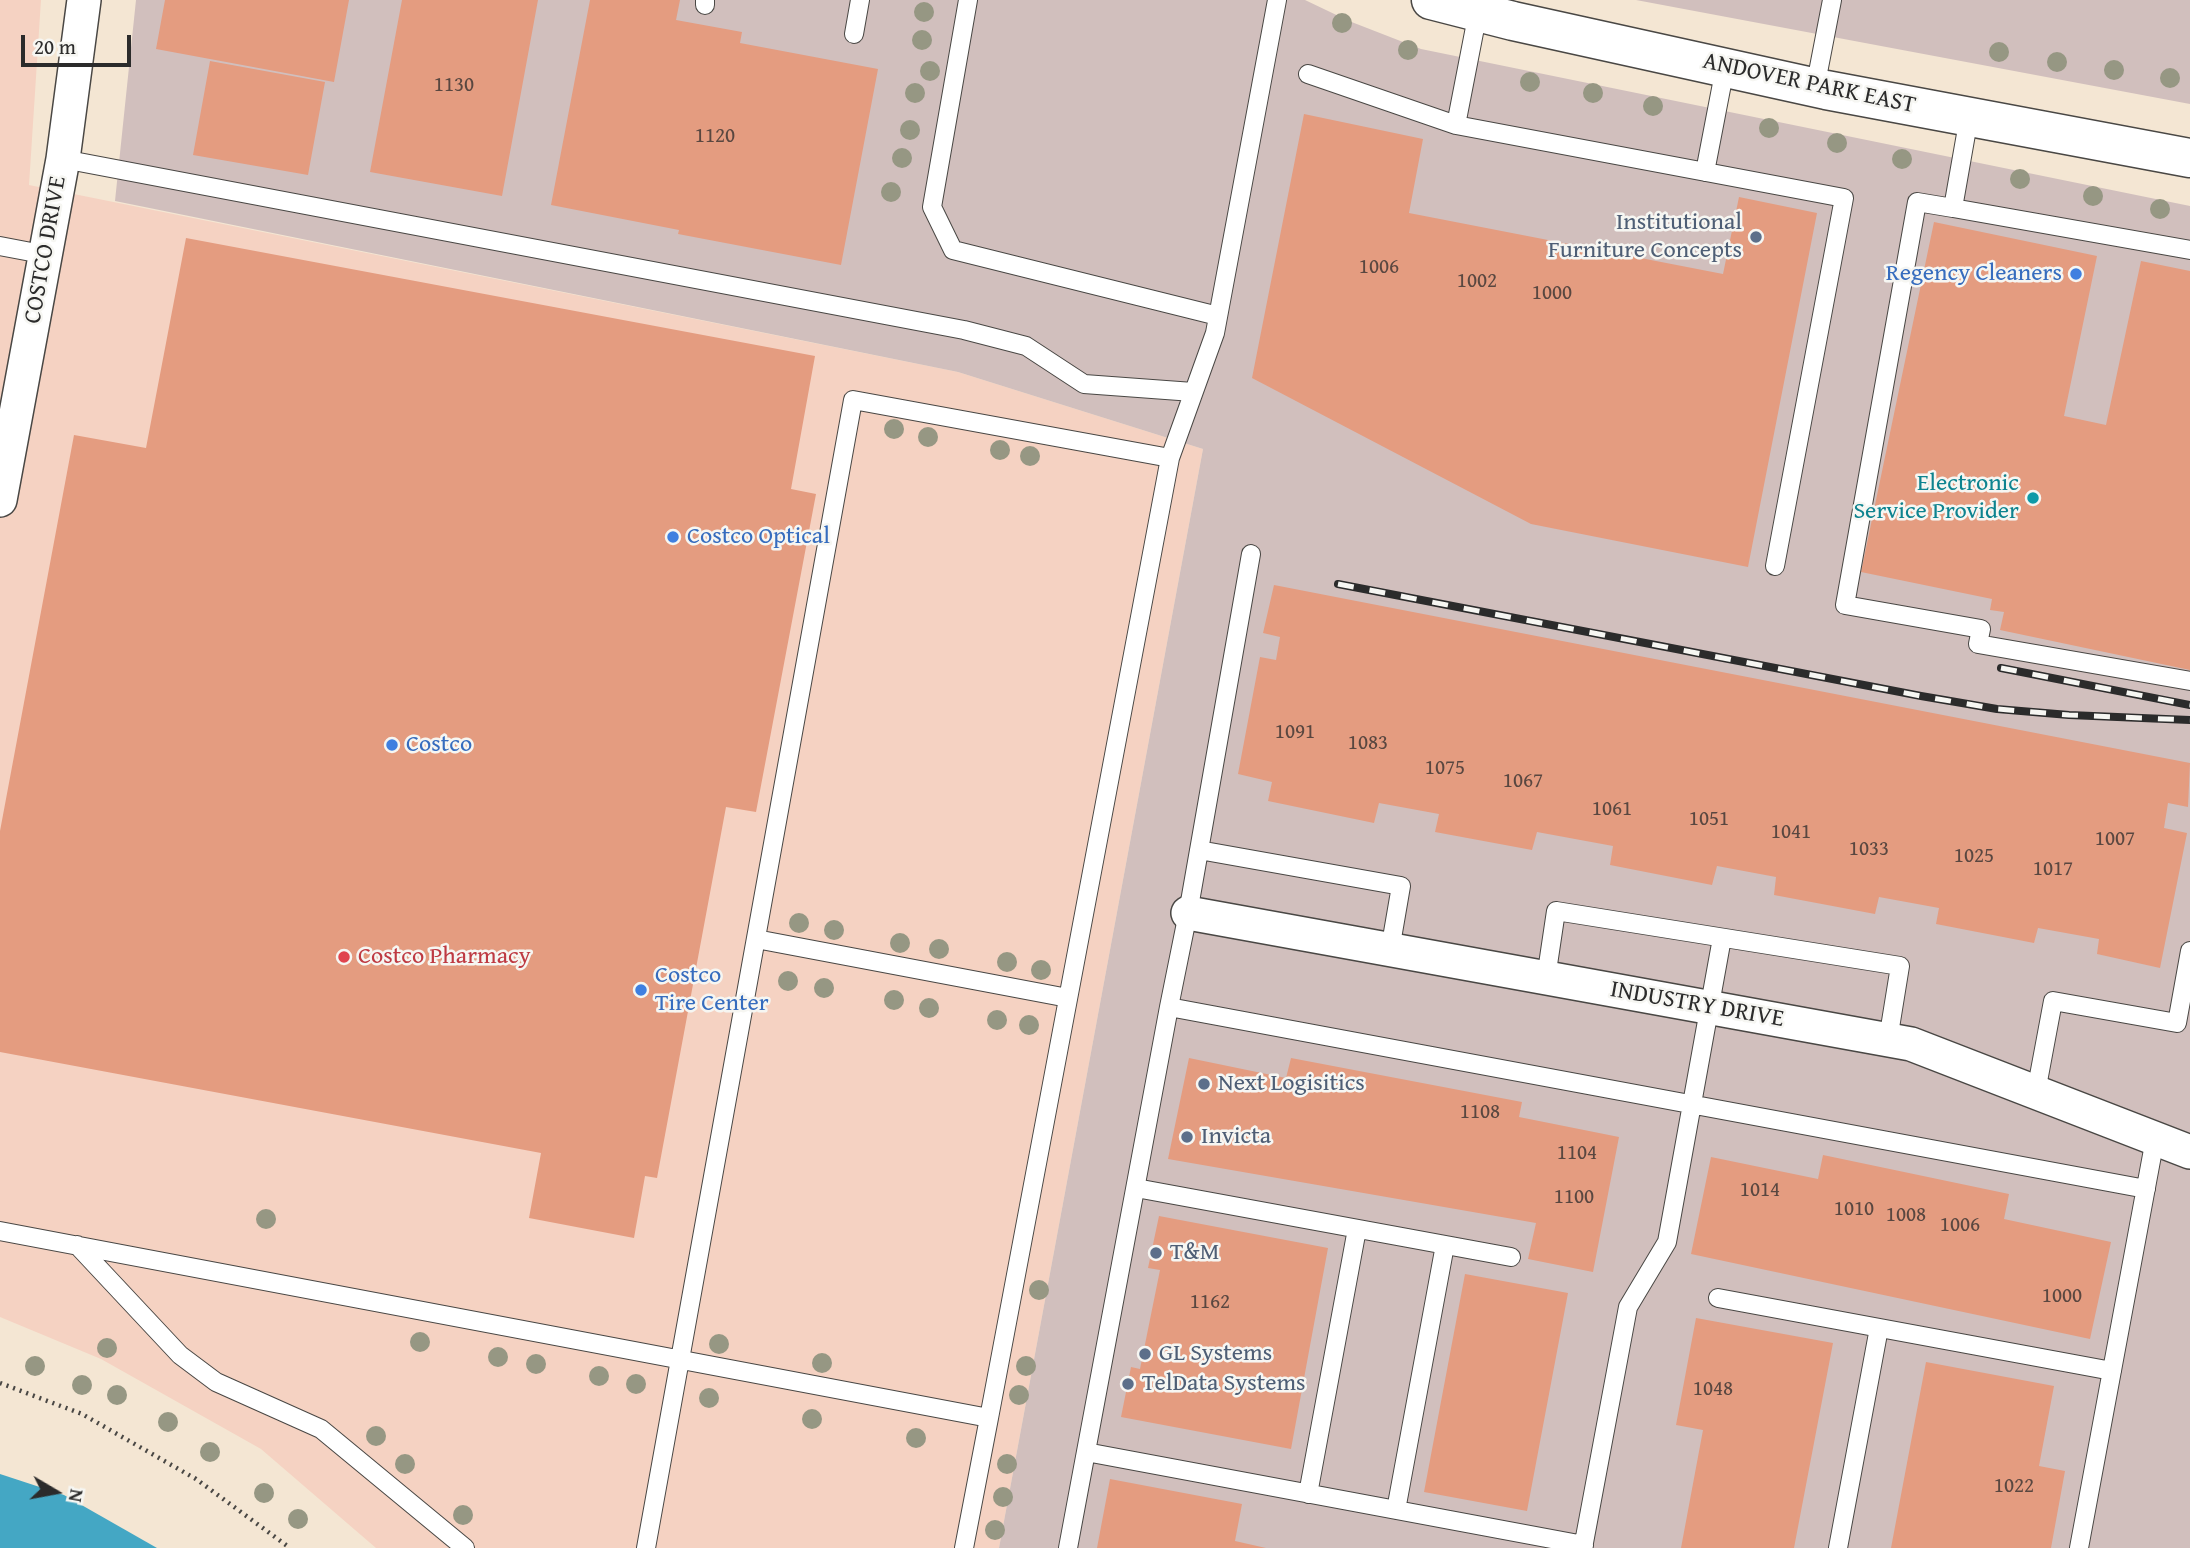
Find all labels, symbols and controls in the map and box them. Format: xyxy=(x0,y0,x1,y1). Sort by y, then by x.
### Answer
scale bar xyxy=(24,21,135,65)
text: 20 m xyxy=(34,31,76,62)
street label: ANDOVER PARK EAST xyxy=(1700,47,1918,121)
house number: 1130 xyxy=(434,73,474,99)
house number: 1120 xyxy=(695,124,735,150)
street label: COSTCO DRIVE xyxy=(19,174,73,326)
place label: Institutional Furniture Concepts xyxy=(1548,209,1742,265)
marker: Institutional Furniture Concepts xyxy=(1748,229,1764,245)
house number: 1006 xyxy=(1359,255,1399,281)
place label: Regency Cleaners xyxy=(1886,260,2062,288)
marker: Regency Cleaners xyxy=(2068,266,2084,282)
house number: 1002 xyxy=(1457,269,1497,295)
house number: 1000 xyxy=(1532,281,1572,307)
place label: Electronic Service Provider xyxy=(1853,470,2019,526)
marker: Electronic Service Provider xyxy=(2025,490,2041,506)
place label: Costco Optical xyxy=(687,523,830,551)
marker: Costco Optical xyxy=(665,529,681,545)
house number: 1091 xyxy=(1275,720,1315,746)
place label: Costco xyxy=(406,731,472,759)
house number: 1083 xyxy=(1348,731,1388,757)
marker: Costco xyxy=(384,737,400,753)
house number: 1075 xyxy=(1425,756,1465,782)
house number: 1067 xyxy=(1503,769,1543,795)
house number: 1061 xyxy=(1592,797,1632,823)
house number: 1051 xyxy=(1689,807,1729,833)
house number: 1041 xyxy=(1771,820,1811,846)
house number: 1007 xyxy=(2095,827,2135,853)
house number: 1033 xyxy=(1849,837,1889,863)
house number: 1025 xyxy=(1954,844,1994,870)
house number: 1017 xyxy=(2033,857,2073,883)
place label: Costco Pharmacy xyxy=(358,943,531,971)
marker: Costco Pharmacy xyxy=(336,949,352,965)
place label: Costco Tire Center xyxy=(655,962,769,1018)
street label: INDUSTRY DRIVE xyxy=(1608,976,1786,1034)
marker: Costco Tire Center xyxy=(633,982,649,998)
place label: Next Logisitics xyxy=(1218,1070,1365,1098)
marker: Next Logisitics xyxy=(1196,1076,1212,1092)
house number: 1108 xyxy=(1460,1100,1500,1126)
place label: Invicta xyxy=(1201,1123,1271,1151)
marker: Invicta xyxy=(1179,1129,1195,1145)
house number: 1104 xyxy=(1557,1141,1597,1167)
house number: 1014 xyxy=(1740,1178,1780,1204)
house number: 1100 xyxy=(1554,1185,1594,1211)
house number: 1010 xyxy=(1834,1197,1874,1223)
house number: 1008 xyxy=(1886,1203,1926,1229)
house number: 1006 xyxy=(1940,1213,1980,1239)
place label: T&M xyxy=(1170,1239,1219,1267)
marker: T&M xyxy=(1148,1245,1164,1261)
house number: 1000 xyxy=(2042,1284,2082,1310)
house number: 1162 xyxy=(1190,1290,1230,1316)
place label: GL Systems xyxy=(1159,1340,1272,1368)
marker: GL Systems xyxy=(1137,1346,1153,1362)
place label: TelData Systems xyxy=(1142,1370,1306,1398)
marker: TelData Systems xyxy=(1120,1376,1136,1392)
house number: 1048 xyxy=(1693,1377,1733,1403)
north arrow xyxy=(21,1457,91,1527)
house number: 1022 xyxy=(1994,1474,2034,1500)
text: N xyxy=(62,1487,92,1504)

